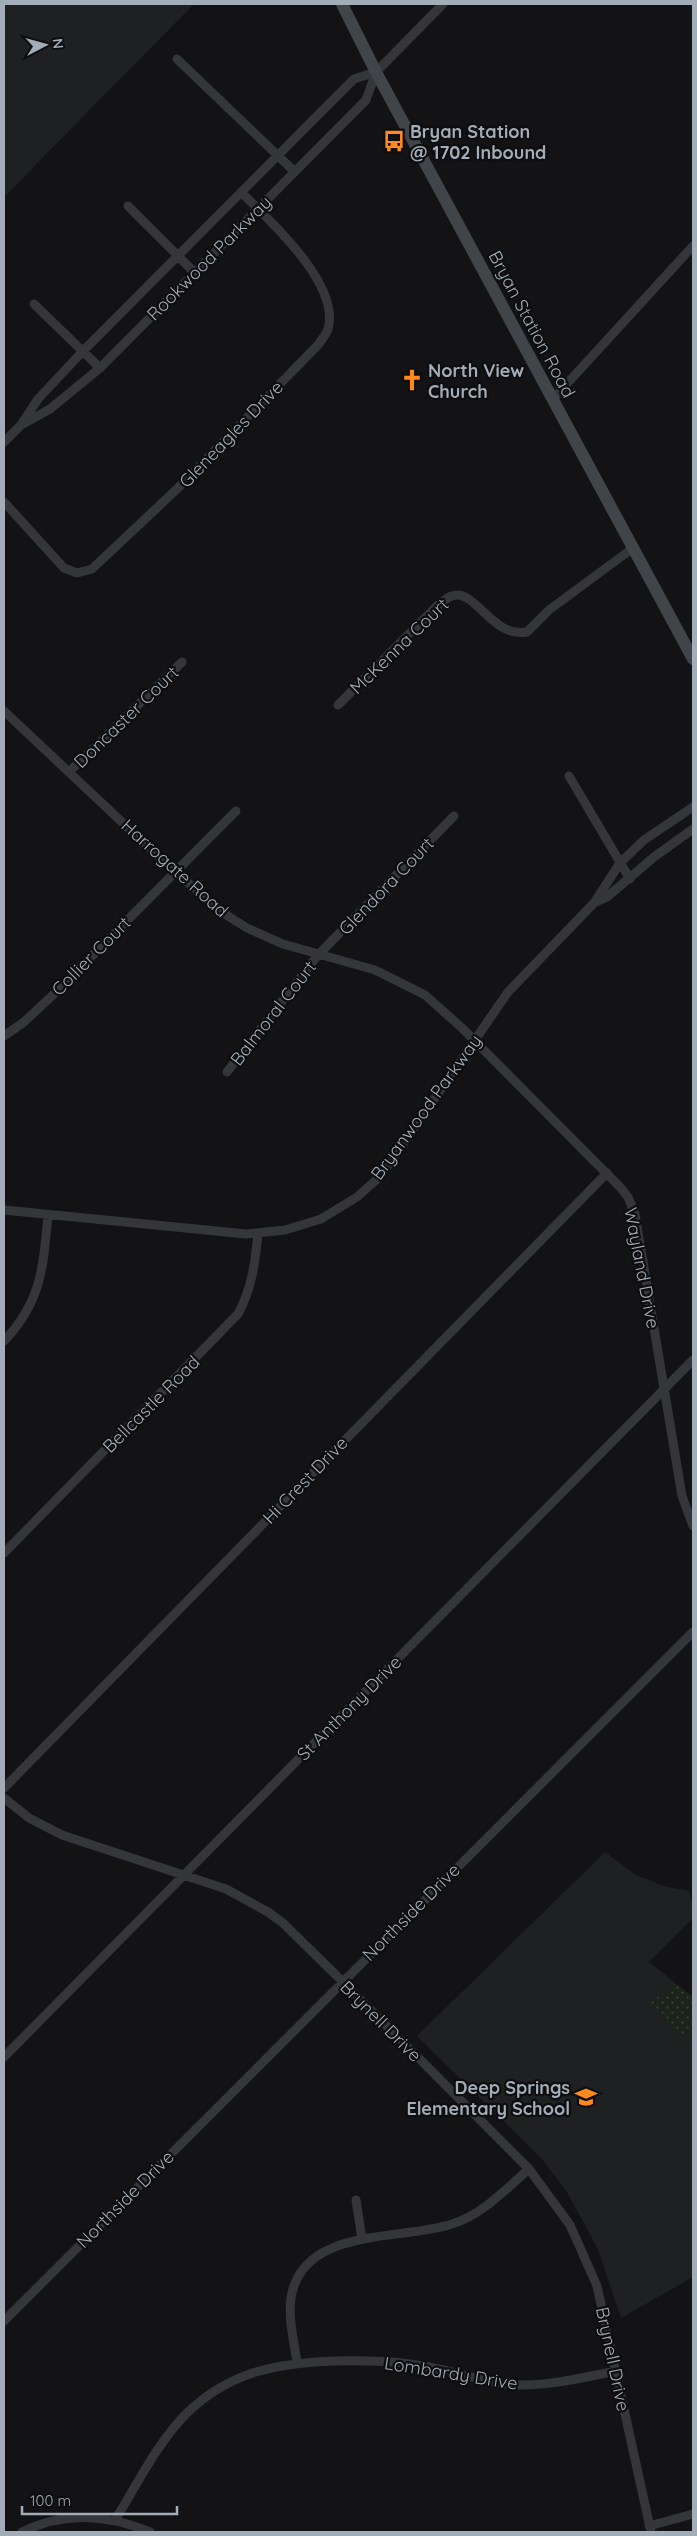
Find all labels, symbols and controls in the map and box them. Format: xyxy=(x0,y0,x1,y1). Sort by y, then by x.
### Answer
north arrow xyxy=(20,20,70,70)
text: N xyxy=(48,38,67,50)
place label: Bryan Station @ 1702 Inbound xyxy=(410,120,546,164)
bus stop icon: Bryan Station @ 1702 Inbound xyxy=(381,128,407,154)
street label: Rookwood Parkway xyxy=(142,191,276,325)
street label: Bryan Station Road xyxy=(484,247,580,401)
place label: North View Church xyxy=(428,359,524,403)
church icon: North View Church xyxy=(399,367,425,393)
street label: Gleneagles Drive xyxy=(174,376,288,492)
street label: McKenna Court xyxy=(345,593,453,699)
street label: Doncaster Court xyxy=(69,661,183,773)
street label: Harrogate Road xyxy=(117,814,233,922)
street label: Glendora Court xyxy=(334,832,438,940)
street label: Collier Court xyxy=(47,912,135,1000)
street label: Balmoral Court xyxy=(225,956,321,1070)
street label: Bryanwood Parkway xyxy=(366,1030,486,1184)
street label: Wayland Drive xyxy=(619,1205,665,1331)
street label: Bellcastle Road xyxy=(97,1350,205,1458)
street label: Hi Crest Drive xyxy=(257,1431,353,1529)
street label: St Anthony Drive xyxy=(292,1651,406,1765)
street label: Northside Drive xyxy=(357,1858,465,1966)
street label: Brynell Drive xyxy=(335,1975,427,2067)
place label: Deep Springs Elementary School xyxy=(406,2076,570,2120)
school or university icon: Deep Springs Elementary School xyxy=(573,2084,599,2110)
street label: Northside Drive xyxy=(71,2145,179,2253)
street label: Brynell Drive xyxy=(591,2305,635,2413)
street label: Lombardy Drive xyxy=(383,2351,519,2395)
scale bar xyxy=(22,2484,178,2516)
text: 100 m xyxy=(30,2491,71,2510)

